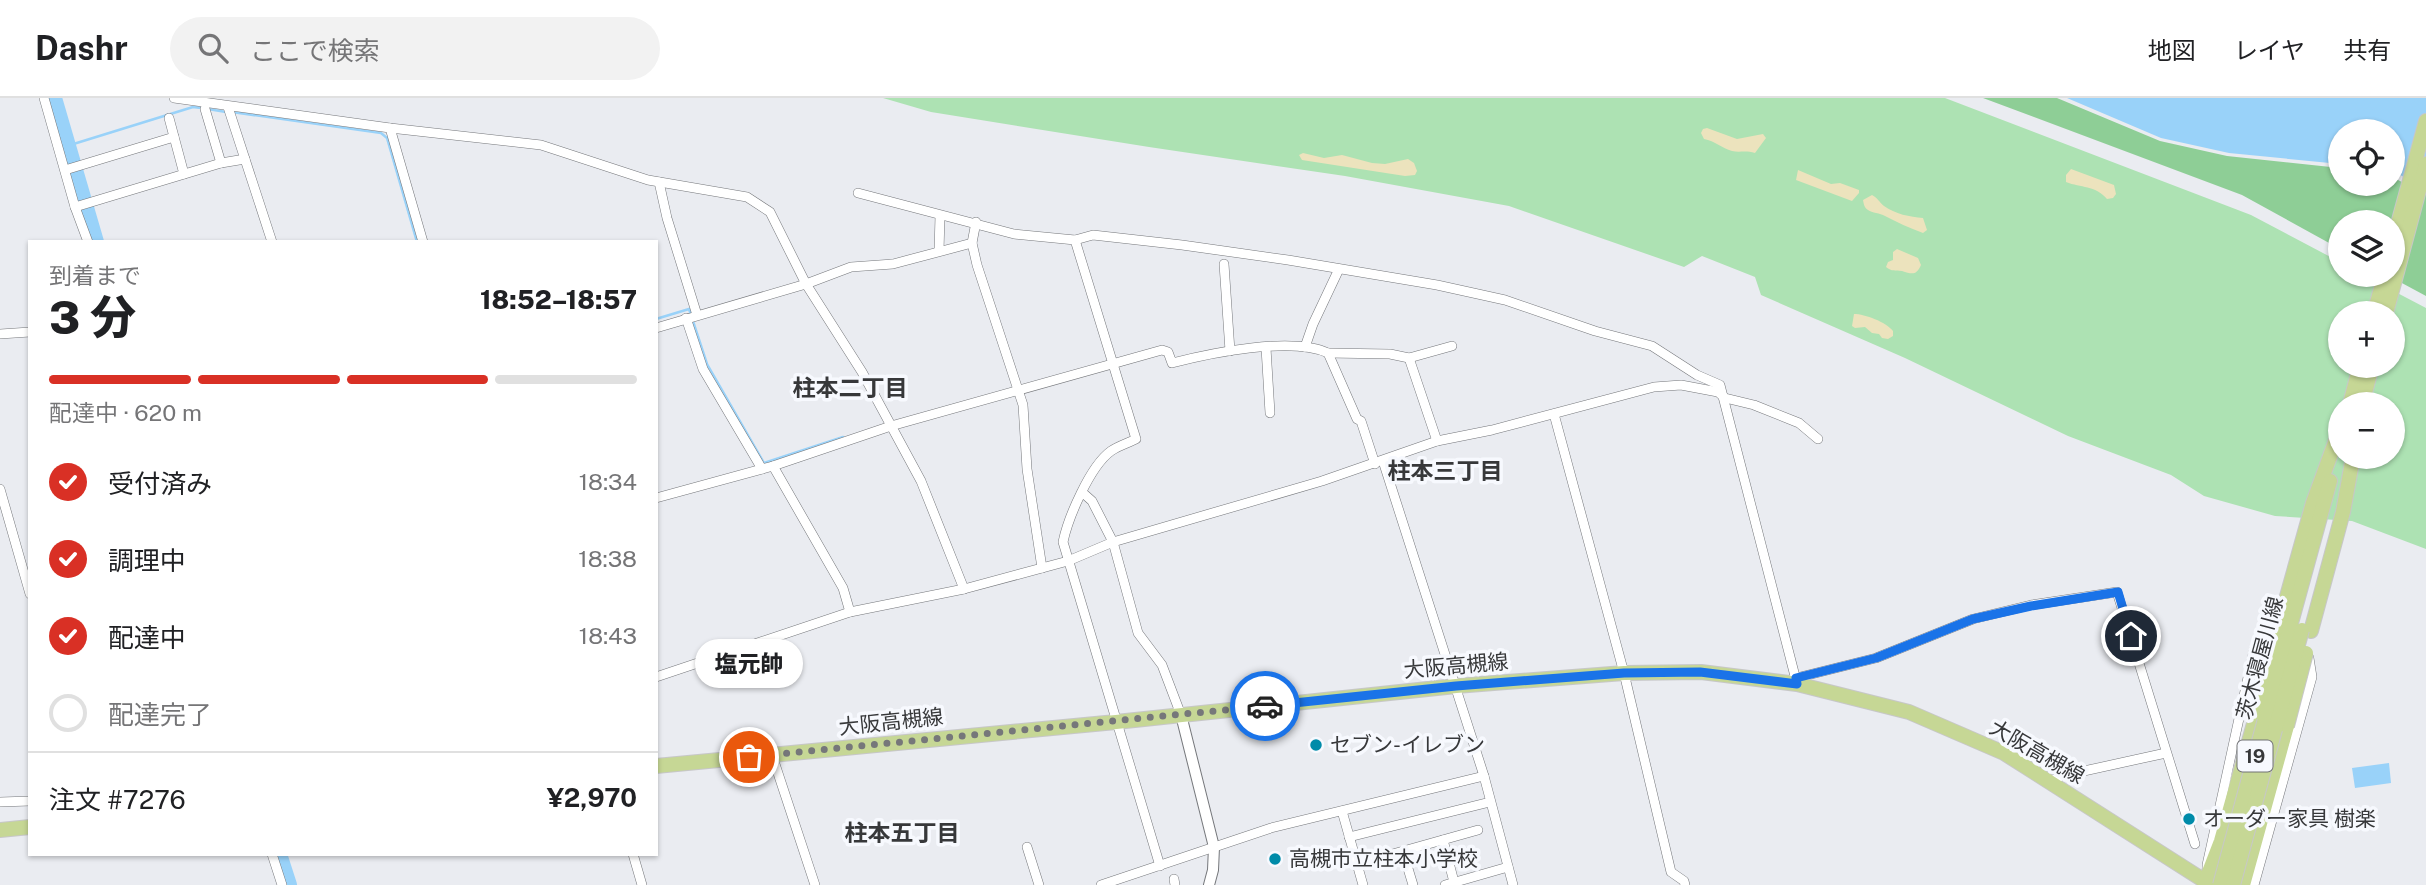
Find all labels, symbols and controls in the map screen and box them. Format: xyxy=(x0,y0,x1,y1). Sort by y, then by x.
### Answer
search box xyxy=(170,17,660,80)
text: Dashr xyxy=(35,29,128,67)
icon: search xyxy=(194,29,232,67)
text: ここで検索 xyxy=(250,35,380,66)
text: 地図 xyxy=(2148,36,2196,64)
text: レイヤ xyxy=(2234,36,2305,64)
text: 共有 xyxy=(2343,36,2391,64)
map controls xyxy=(2328,119,2405,469)
button: locate xyxy=(2328,119,2405,196)
button: layers xyxy=(2328,210,2405,287)
text: 到着まで xyxy=(49,262,141,289)
text: 18:52–18:57 xyxy=(480,284,637,315)
text: 3 分 xyxy=(49,290,136,344)
button: + xyxy=(2328,301,2405,378)
district label: 柱本二丁目 xyxy=(793,374,908,401)
button: − xyxy=(2328,392,2405,469)
text: 配達中 · 620 m xyxy=(49,399,202,426)
district label: 柱本三丁目 xyxy=(1388,457,1503,484)
icon: check xyxy=(49,463,87,501)
text: 受付済み xyxy=(108,468,212,499)
text: 18:34 xyxy=(579,468,637,495)
icon: check xyxy=(49,540,87,578)
text: 調理中 xyxy=(108,545,186,576)
text: 18:38 xyxy=(578,545,637,572)
street label: 茨木寝屋川線 xyxy=(2231,594,2288,722)
pin xyxy=(2101,606,2161,666)
icon: check xyxy=(49,617,87,655)
icon: home xyxy=(2112,617,2150,655)
text: 配達中 xyxy=(108,622,186,653)
text: 18:43 xyxy=(579,622,637,649)
callout: 塩元帥 xyxy=(695,638,803,687)
street label: 大阪高槻線 xyxy=(1403,648,1509,683)
text: 塩元帥 xyxy=(715,650,784,677)
courier xyxy=(1230,671,1300,741)
icon: car xyxy=(1246,687,1284,725)
text: 配達完了 xyxy=(108,699,212,730)
street label: 大阪高槻線 xyxy=(837,704,944,739)
street label: 大阪高槻線 xyxy=(1986,714,2089,789)
pin xyxy=(719,727,779,787)
place label: セブン-イレブン xyxy=(1330,732,1485,757)
marker: セブン-イレブン xyxy=(1308,737,1324,753)
icon: bag xyxy=(730,738,768,776)
road number: 19 xyxy=(2238,740,2272,772)
text: ¥2,970 xyxy=(547,782,637,813)
text: 注文 #7276 xyxy=(49,784,186,815)
place label: オーダー家具 樹楽 xyxy=(2203,806,2376,831)
marker: オーダー家具 樹楽 xyxy=(2181,811,2197,827)
district label: 柱本五丁目 xyxy=(845,819,960,846)
place label: 高槻市立柱本小学校 xyxy=(1289,846,1478,871)
marker: 高槻市立柱本小学校 xyxy=(1267,851,1283,867)

